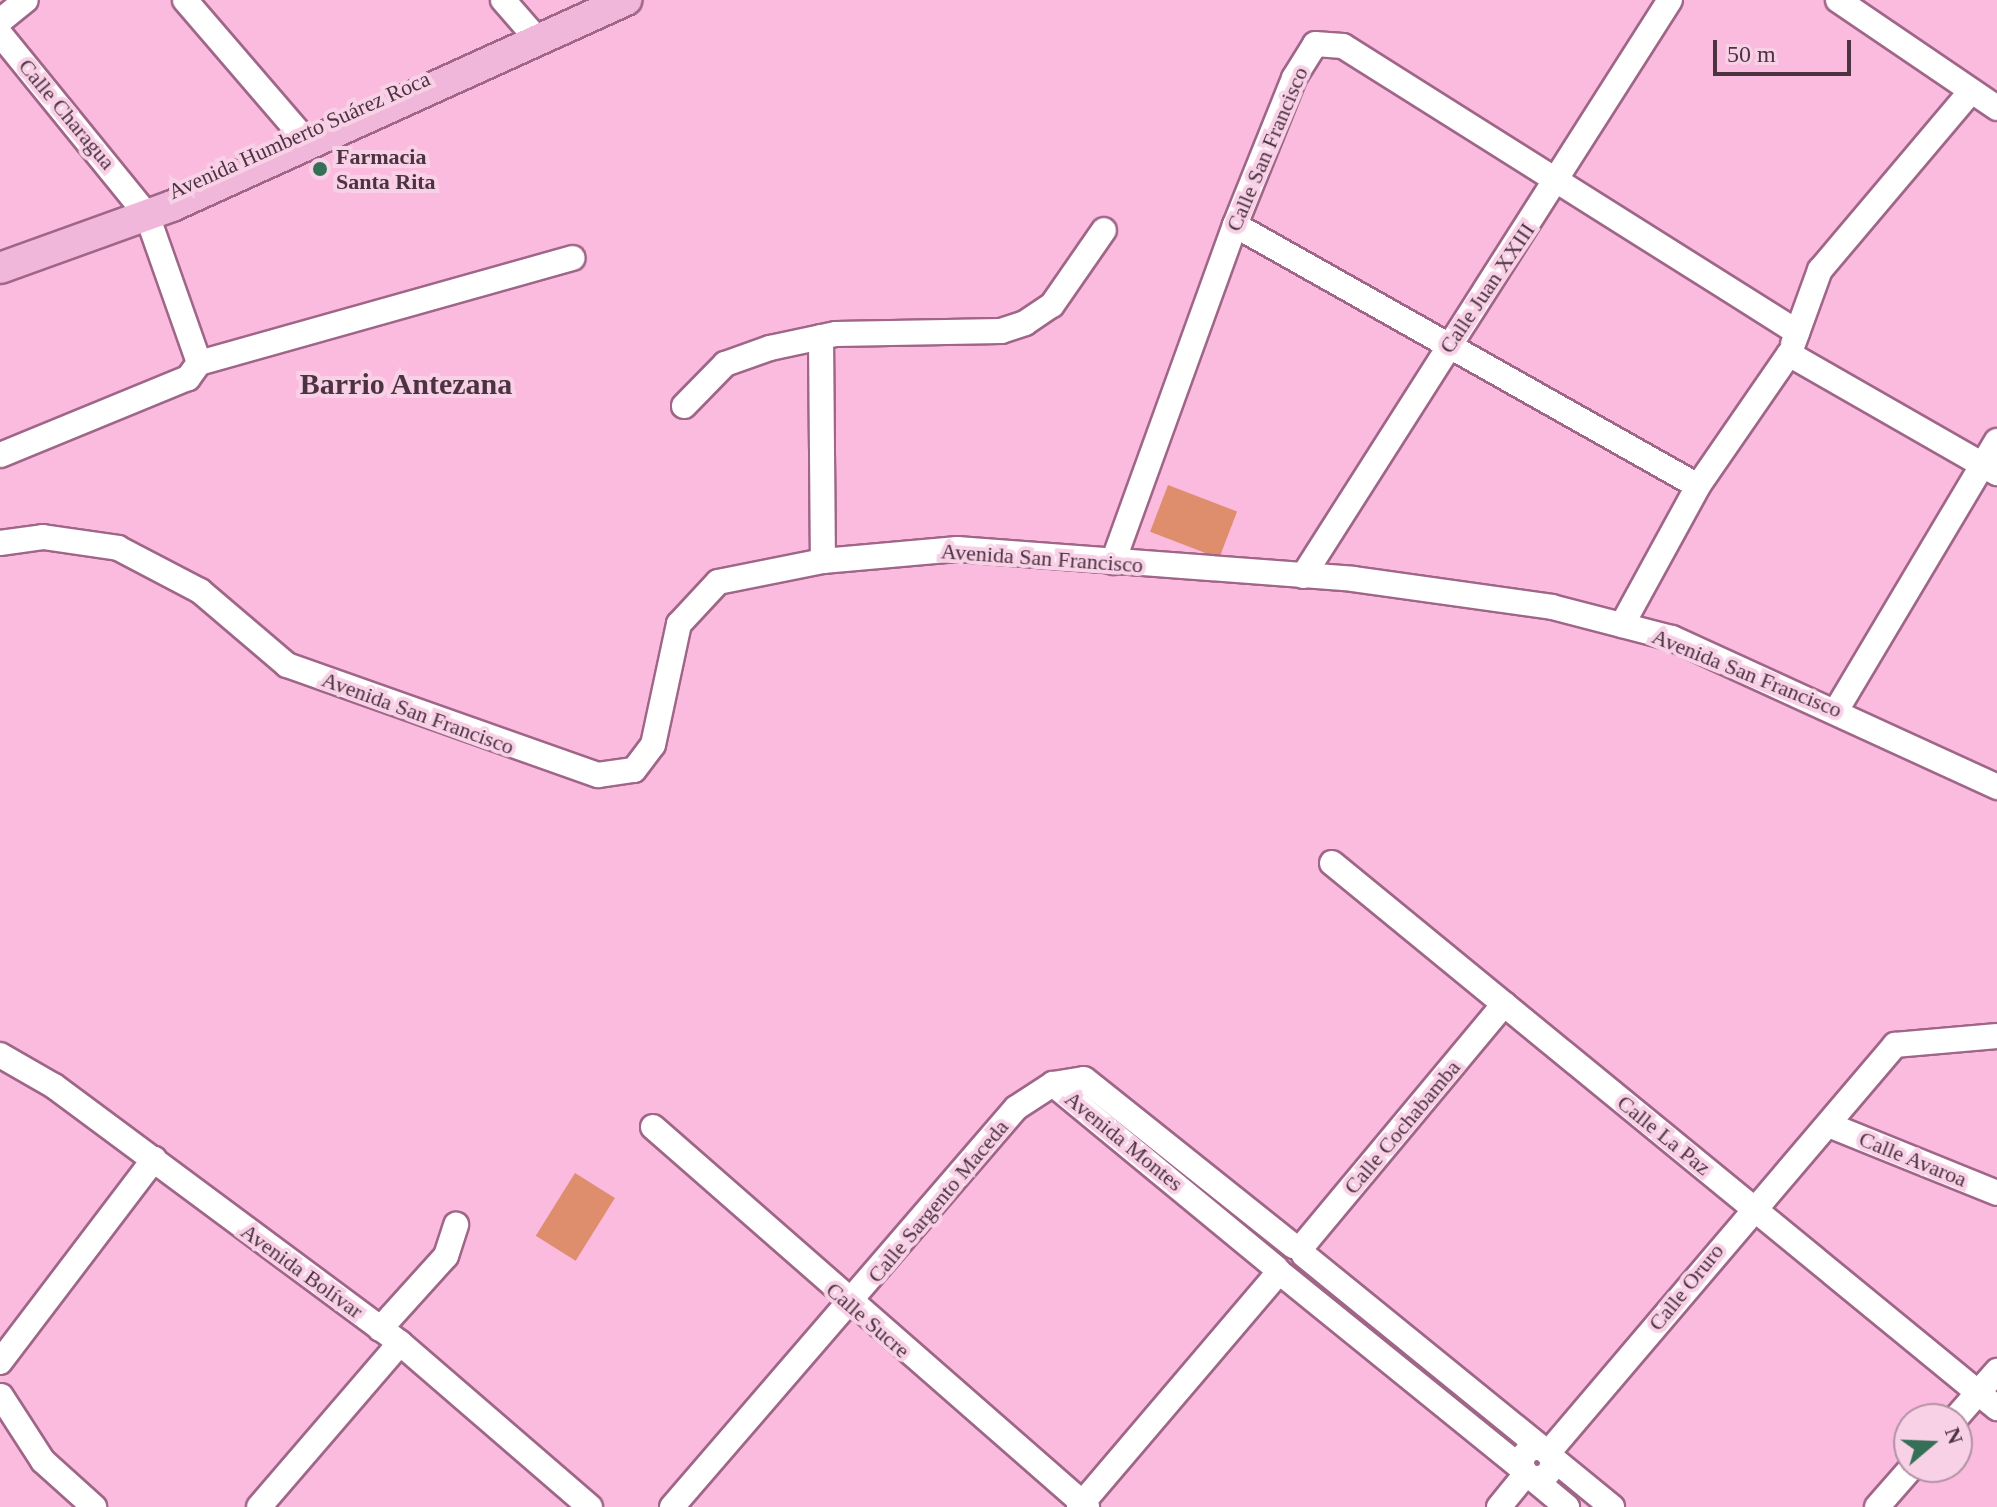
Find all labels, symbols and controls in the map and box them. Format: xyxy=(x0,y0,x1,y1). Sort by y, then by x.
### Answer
scale bar xyxy=(1717,24,1855,74)
text: 50 m xyxy=(1727,41,1776,67)
street label: Calle Charagua xyxy=(13,53,121,175)
street label: Calle San Francisco xyxy=(1220,63,1314,235)
street label: Avenida Humberto Suárez Roca xyxy=(164,65,434,205)
place label: Farmacia Santa Rita xyxy=(336,143,436,194)
marker: Farmacia Santa Rita xyxy=(311,160,329,178)
street label: Calle Juan XXIII xyxy=(1434,218,1540,358)
district label: Barrio Antezana xyxy=(299,366,513,402)
street label: Avenida San Francisco xyxy=(940,538,1144,578)
street label: Avenida San Francisco xyxy=(1648,623,1846,723)
street label: Avenida San Francisco xyxy=(318,666,518,760)
street label: Calle Cochabamba xyxy=(1338,1055,1466,1199)
street label: Avenida Montes xyxy=(1060,1085,1188,1197)
street label: Calle La Paz xyxy=(1612,1089,1716,1181)
street label: Calle Sargento Maceda xyxy=(862,1114,1014,1288)
street label: Calle Avaroa xyxy=(1855,1125,1971,1193)
street label: Avenida Bolívar xyxy=(236,1218,368,1324)
street label: Calle Oruro xyxy=(1643,1238,1729,1336)
street label: Calle Sucre xyxy=(821,1277,915,1363)
north arrow xyxy=(1893,1403,1973,1483)
text: N xyxy=(1940,1424,1969,1447)

